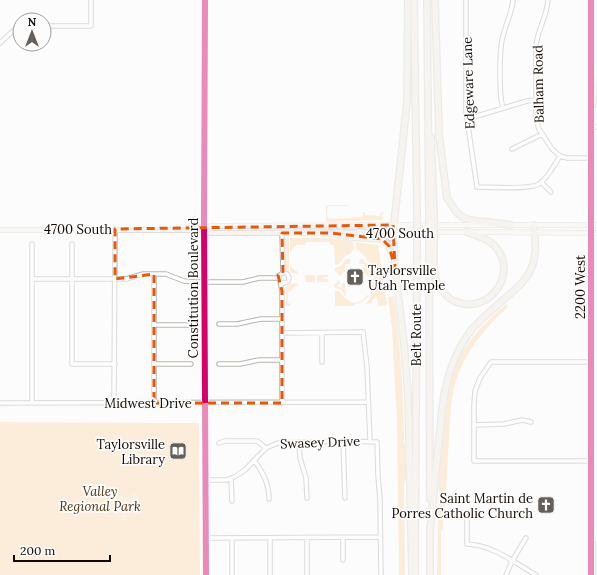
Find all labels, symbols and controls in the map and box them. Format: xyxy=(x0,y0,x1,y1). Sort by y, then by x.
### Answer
north arrow xyxy=(12,12,52,52)
text: N xyxy=(28,15,37,29)
street label: Edgeware Lane xyxy=(458,37,479,129)
street label: Balham Road xyxy=(529,45,548,123)
street label: Constitution Boulevard xyxy=(185,218,202,358)
street label: 4700 South xyxy=(44,221,112,238)
street label: 4700 South xyxy=(366,225,434,242)
street label: 2200 West xyxy=(572,255,589,319)
place label: Taylorsville Utah Temple xyxy=(368,262,445,294)
church icon: Taylorsville Utah Temple xyxy=(345,267,365,287)
street label: Belt Route xyxy=(408,304,425,366)
street label: Midwest Drive xyxy=(104,395,192,412)
street label: Swasey Drive xyxy=(280,433,360,452)
place label: Taylorsville Library xyxy=(96,436,165,468)
library icon: Taylorsville Library xyxy=(168,441,188,461)
park label: Valley Regional Park xyxy=(59,483,141,515)
place label: Saint Martin de Porres Catholic Church xyxy=(391,490,533,522)
church icon: Saint Martin de Porres Catholic Church xyxy=(536,495,556,515)
scale bar xyxy=(14,537,110,563)
text: 200 m xyxy=(20,543,56,558)

